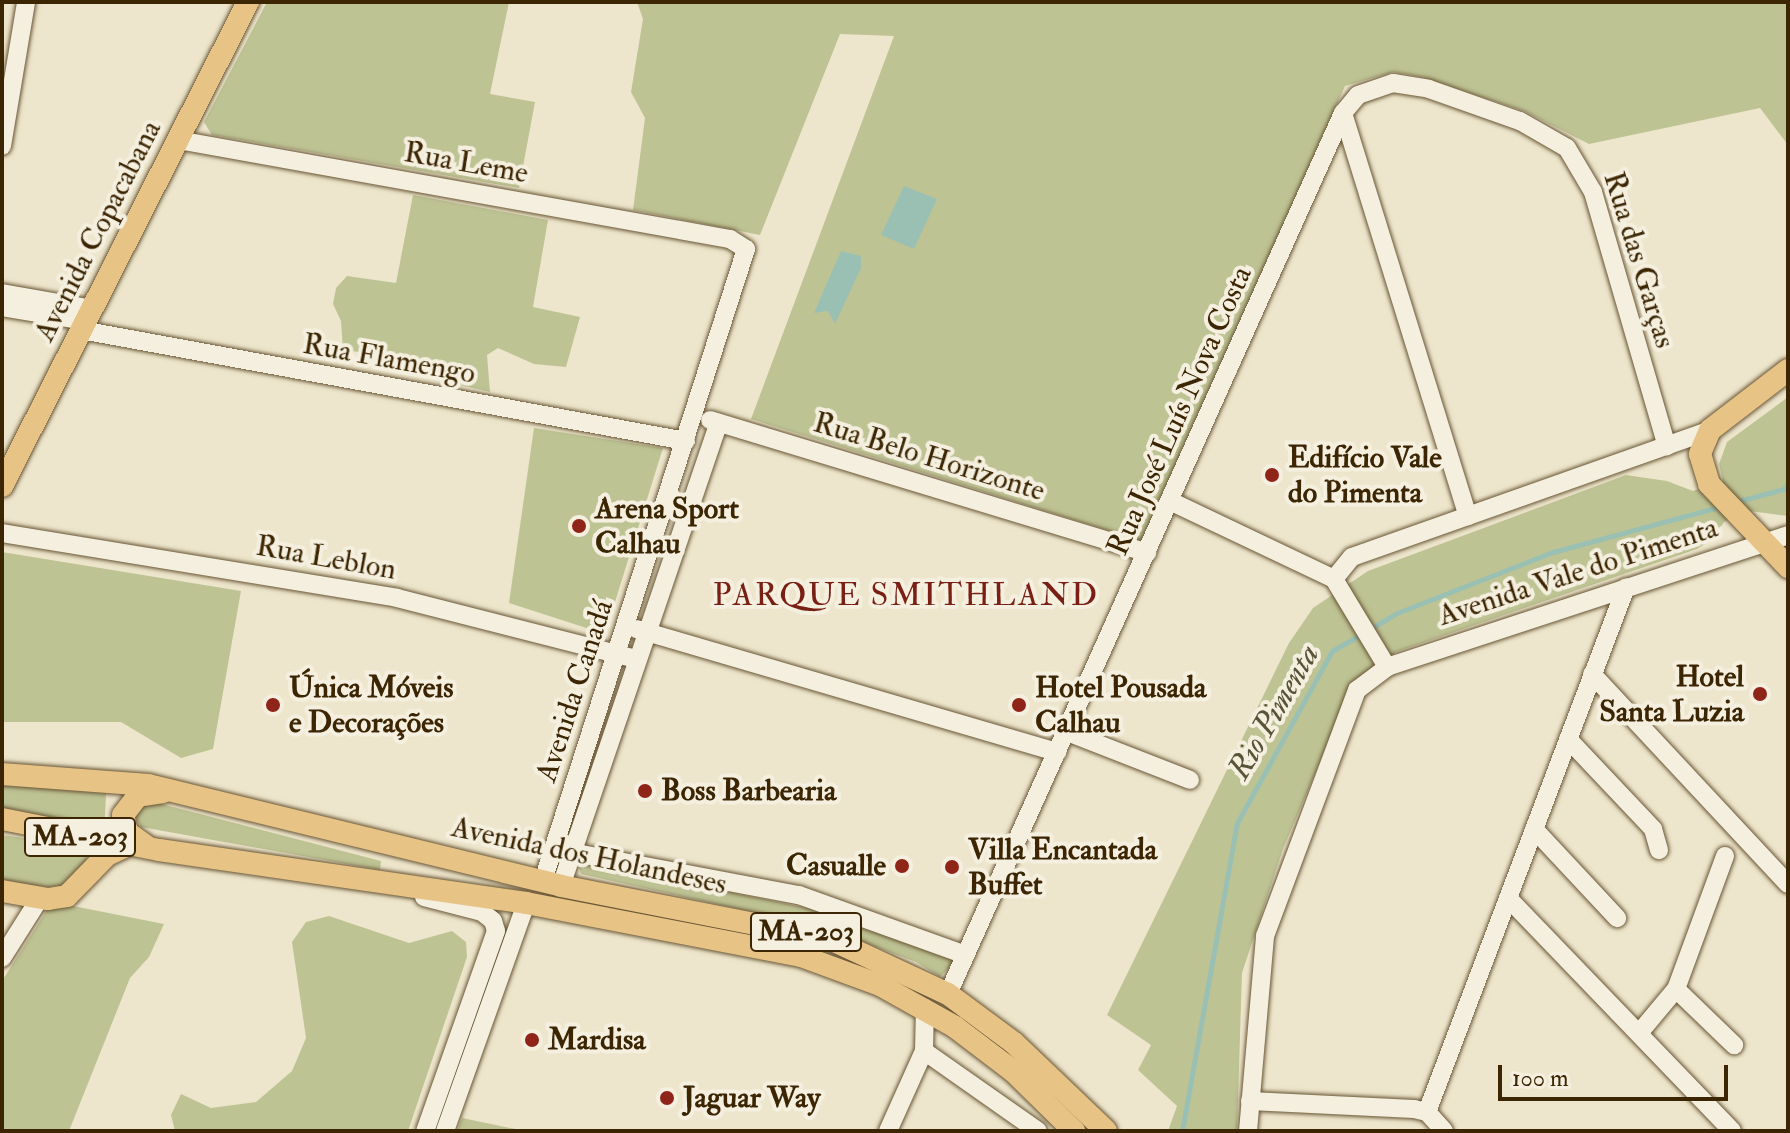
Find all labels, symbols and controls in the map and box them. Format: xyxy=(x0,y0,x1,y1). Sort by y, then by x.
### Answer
street label: Avenida Copacabana xyxy=(27,114,169,348)
street label: Rua Leme xyxy=(401,134,531,192)
street label: Rua das Garças xyxy=(1595,168,1683,352)
street label: Rua José Luís Nova Costa xyxy=(1100,261,1260,561)
street label: Rua Flamengo xyxy=(300,326,478,392)
street label: Rua Belo Horizonte xyxy=(809,405,1049,509)
place label: Edifício Vale do Pimenta xyxy=(1288,440,1442,510)
marker: Edifício Vale do Pimenta xyxy=(1263,466,1281,484)
place label: Arena Sport Calhau xyxy=(595,491,739,562)
street label: Avenida Vale do Pimenta xyxy=(1434,510,1722,634)
marker: Arena Sport Calhau xyxy=(570,517,588,535)
street label: Rua Leblon xyxy=(253,528,399,588)
district label: PARQUE SMITHLAND xyxy=(713,576,1099,614)
street label: Avenida Canadá xyxy=(529,595,621,787)
water label: Rio Pimenta xyxy=(1220,638,1328,786)
place label: Hotel Santa Luzia xyxy=(1599,659,1744,730)
place label: Única Móveis e Decorações xyxy=(289,670,454,740)
place label: Hotel Pousada Calhau xyxy=(1035,670,1206,740)
marker: Hotel Santa Luzia xyxy=(1751,685,1769,703)
marker: Única Móveis e Decorações xyxy=(264,696,282,714)
marker: Hotel Pousada Calhau xyxy=(1010,696,1028,714)
place label: Boss Barbearia xyxy=(661,773,836,809)
marker: Boss Barbearia xyxy=(636,782,654,800)
street label: Avenida dos Holandeses xyxy=(448,809,730,903)
road number: MA-203 xyxy=(22,813,138,861)
place label: Villa Encantada Buffet xyxy=(968,832,1157,902)
place label: Casualle xyxy=(786,848,886,884)
marker: Casualle xyxy=(893,857,911,875)
marker: Villa Encantada Buffet xyxy=(943,858,961,876)
road number: MA-203 xyxy=(748,908,864,956)
place label: Mardisa xyxy=(548,1022,646,1058)
marker: Mardisa xyxy=(523,1031,541,1049)
scale bar xyxy=(1502,1049,1732,1099)
text: 100 m xyxy=(1512,1063,1569,1094)
place label: Jaguar Way xyxy=(683,1080,820,1116)
marker: Jaguar Way xyxy=(658,1089,676,1107)

